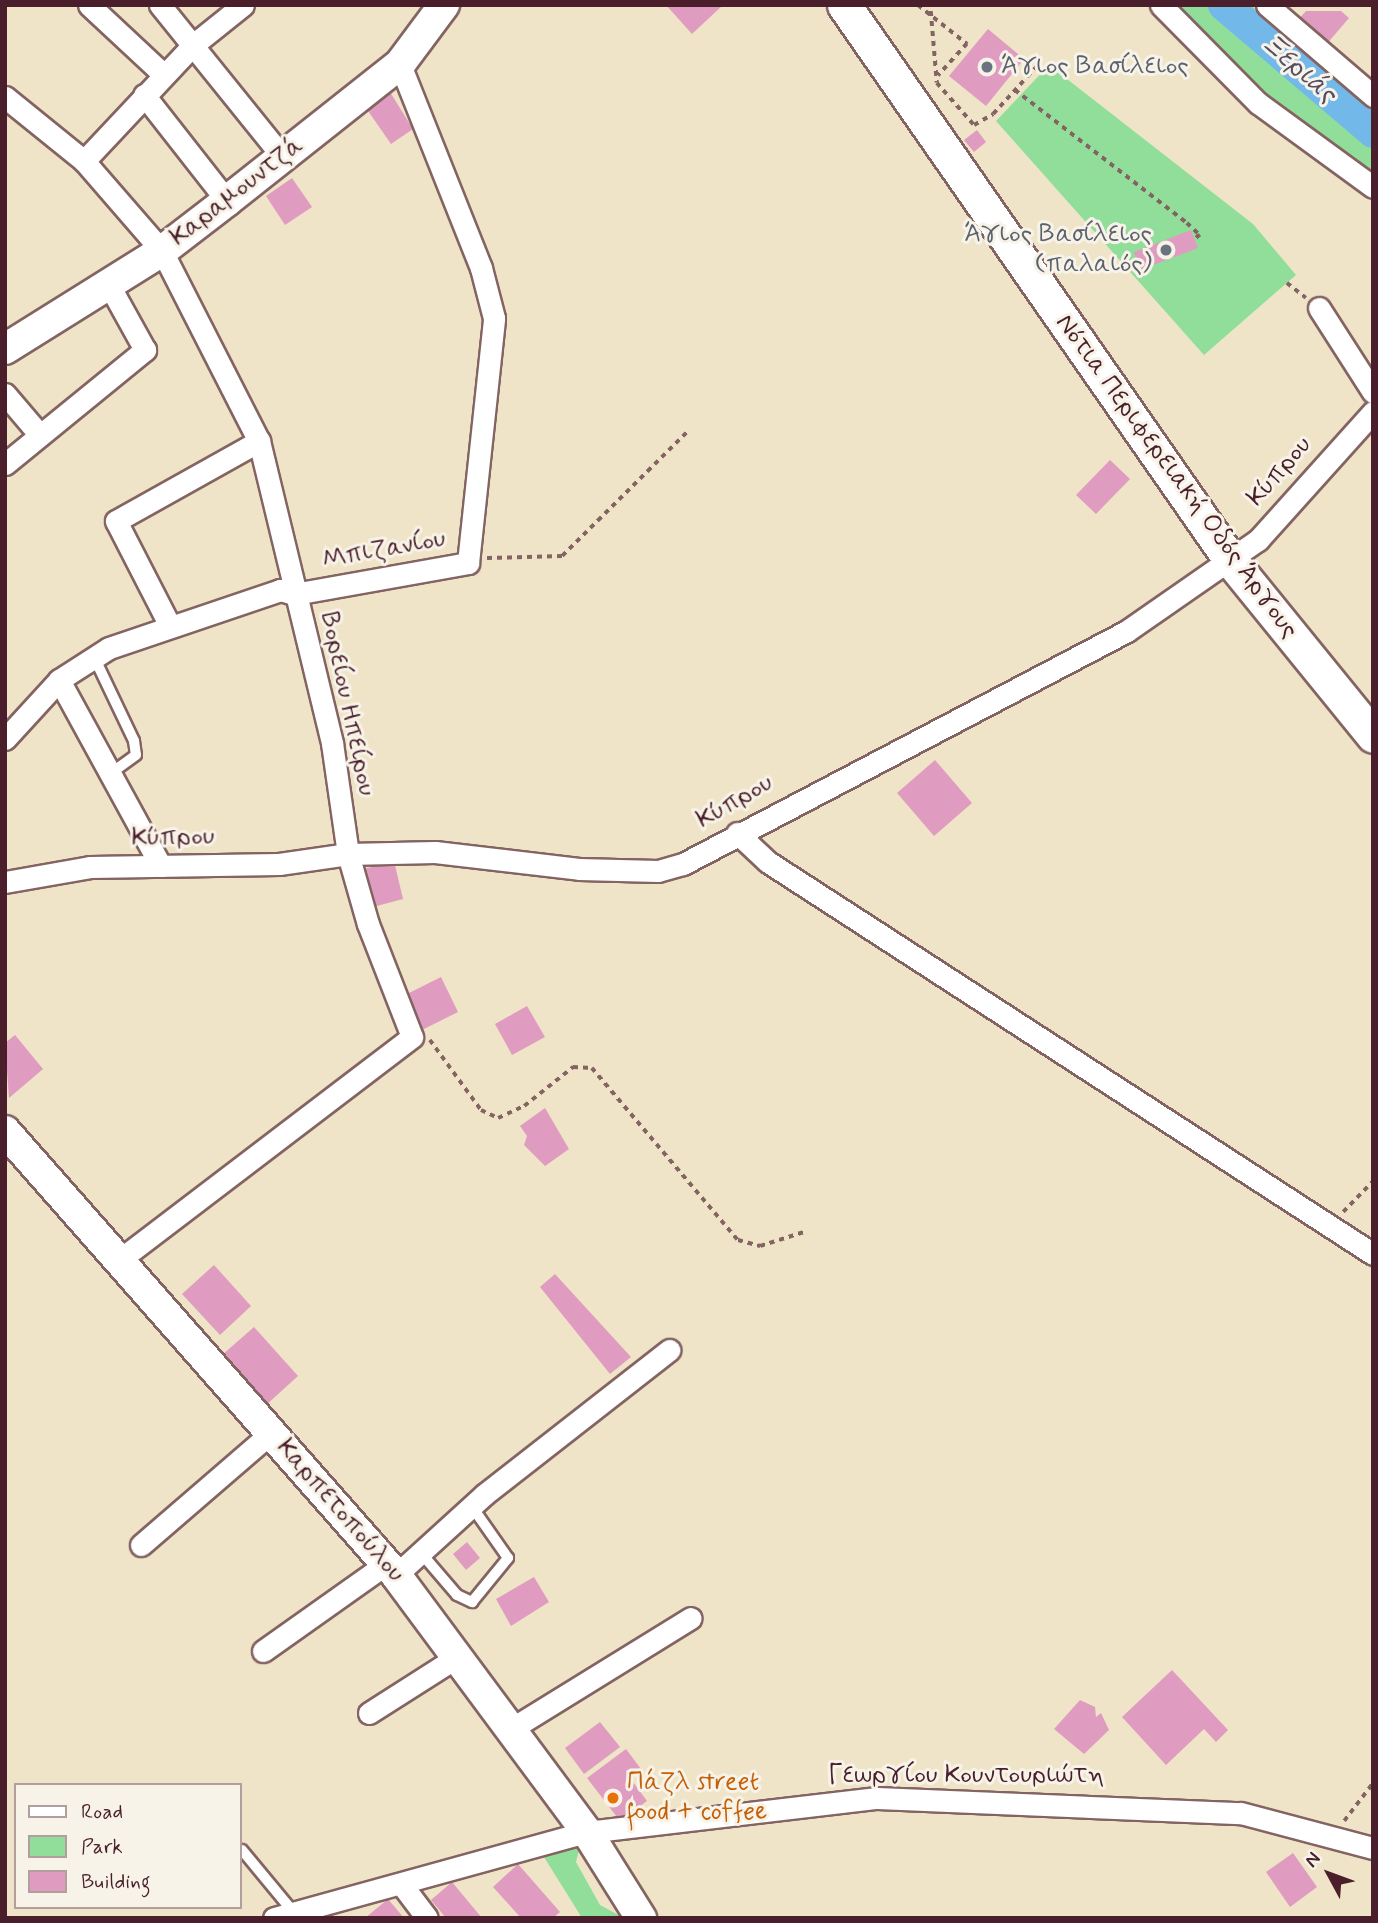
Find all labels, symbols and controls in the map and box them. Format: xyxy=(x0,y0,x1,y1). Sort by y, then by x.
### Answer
water label: Ξεριάς xyxy=(1253,27,1343,111)
place label: Άγιος Βασίλειος xyxy=(1001,51,1189,83)
marker: Άγιος Βασίλειος xyxy=(979,59,995,75)
street label: Καραμουντζά xyxy=(164,130,310,254)
place label: Άγιος Βασίλειος (παλαιός) xyxy=(964,219,1152,280)
marker: Άγιος Βασίλειος (παλαιός) xyxy=(1158,242,1174,258)
street label: Νότια Περιφερειακή Οδός Άργους xyxy=(1048,309,1304,645)
street label: Κύπρου xyxy=(1241,430,1319,514)
street label: Μπιζανίου xyxy=(320,524,448,576)
street label: Βορείου Ηπείρου xyxy=(312,609,382,799)
street label: Κύπρου xyxy=(691,768,779,836)
street label: Κύπρου xyxy=(131,822,215,854)
street label: Καρπετοπούλου xyxy=(269,1433,411,1589)
street label: Γεωργίου Κουντουριώτη xyxy=(828,1760,1104,1792)
place label: Πάζλ street food + coffee xyxy=(627,1767,767,1828)
legend xyxy=(14,1783,242,1909)
marker: Πάζλ street food + coffee xyxy=(605,1790,621,1806)
text: Road xyxy=(81,1798,123,1826)
text: Park xyxy=(81,1833,123,1861)
north arrow xyxy=(1294,1839,1364,1909)
text: N xyxy=(1299,1847,1326,1873)
text: Building xyxy=(81,1868,151,1896)

